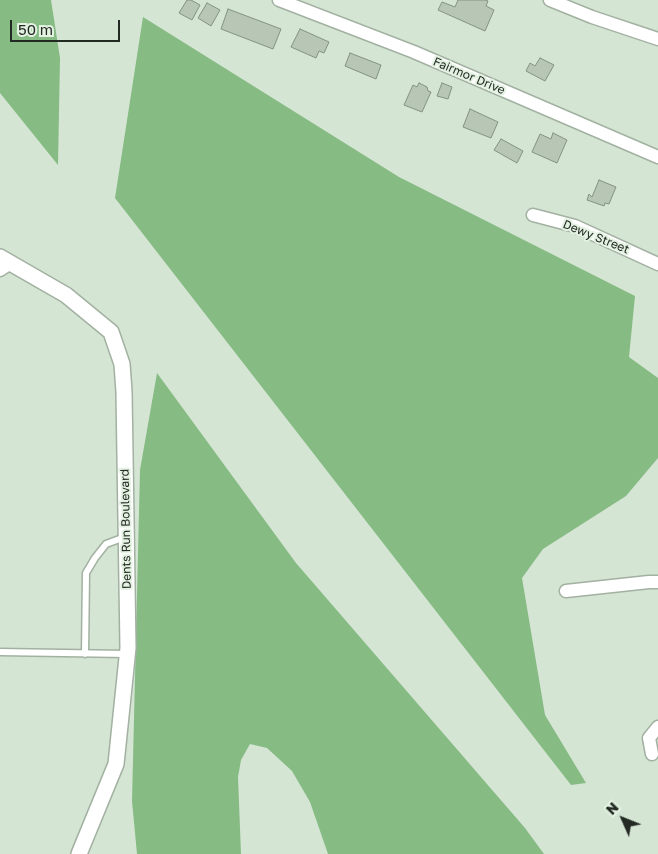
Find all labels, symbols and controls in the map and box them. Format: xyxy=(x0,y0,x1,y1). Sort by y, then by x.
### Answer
scale bar xyxy=(12,10,122,42)
text: 50 m xyxy=(18,20,53,38)
street label: Fairmor Drive xyxy=(431,54,507,98)
street label: Dewy Street xyxy=(561,217,631,257)
street label: Dents Run Boulevard xyxy=(118,469,134,589)
north arrow xyxy=(598,794,648,844)
text: N xyxy=(602,799,622,818)

